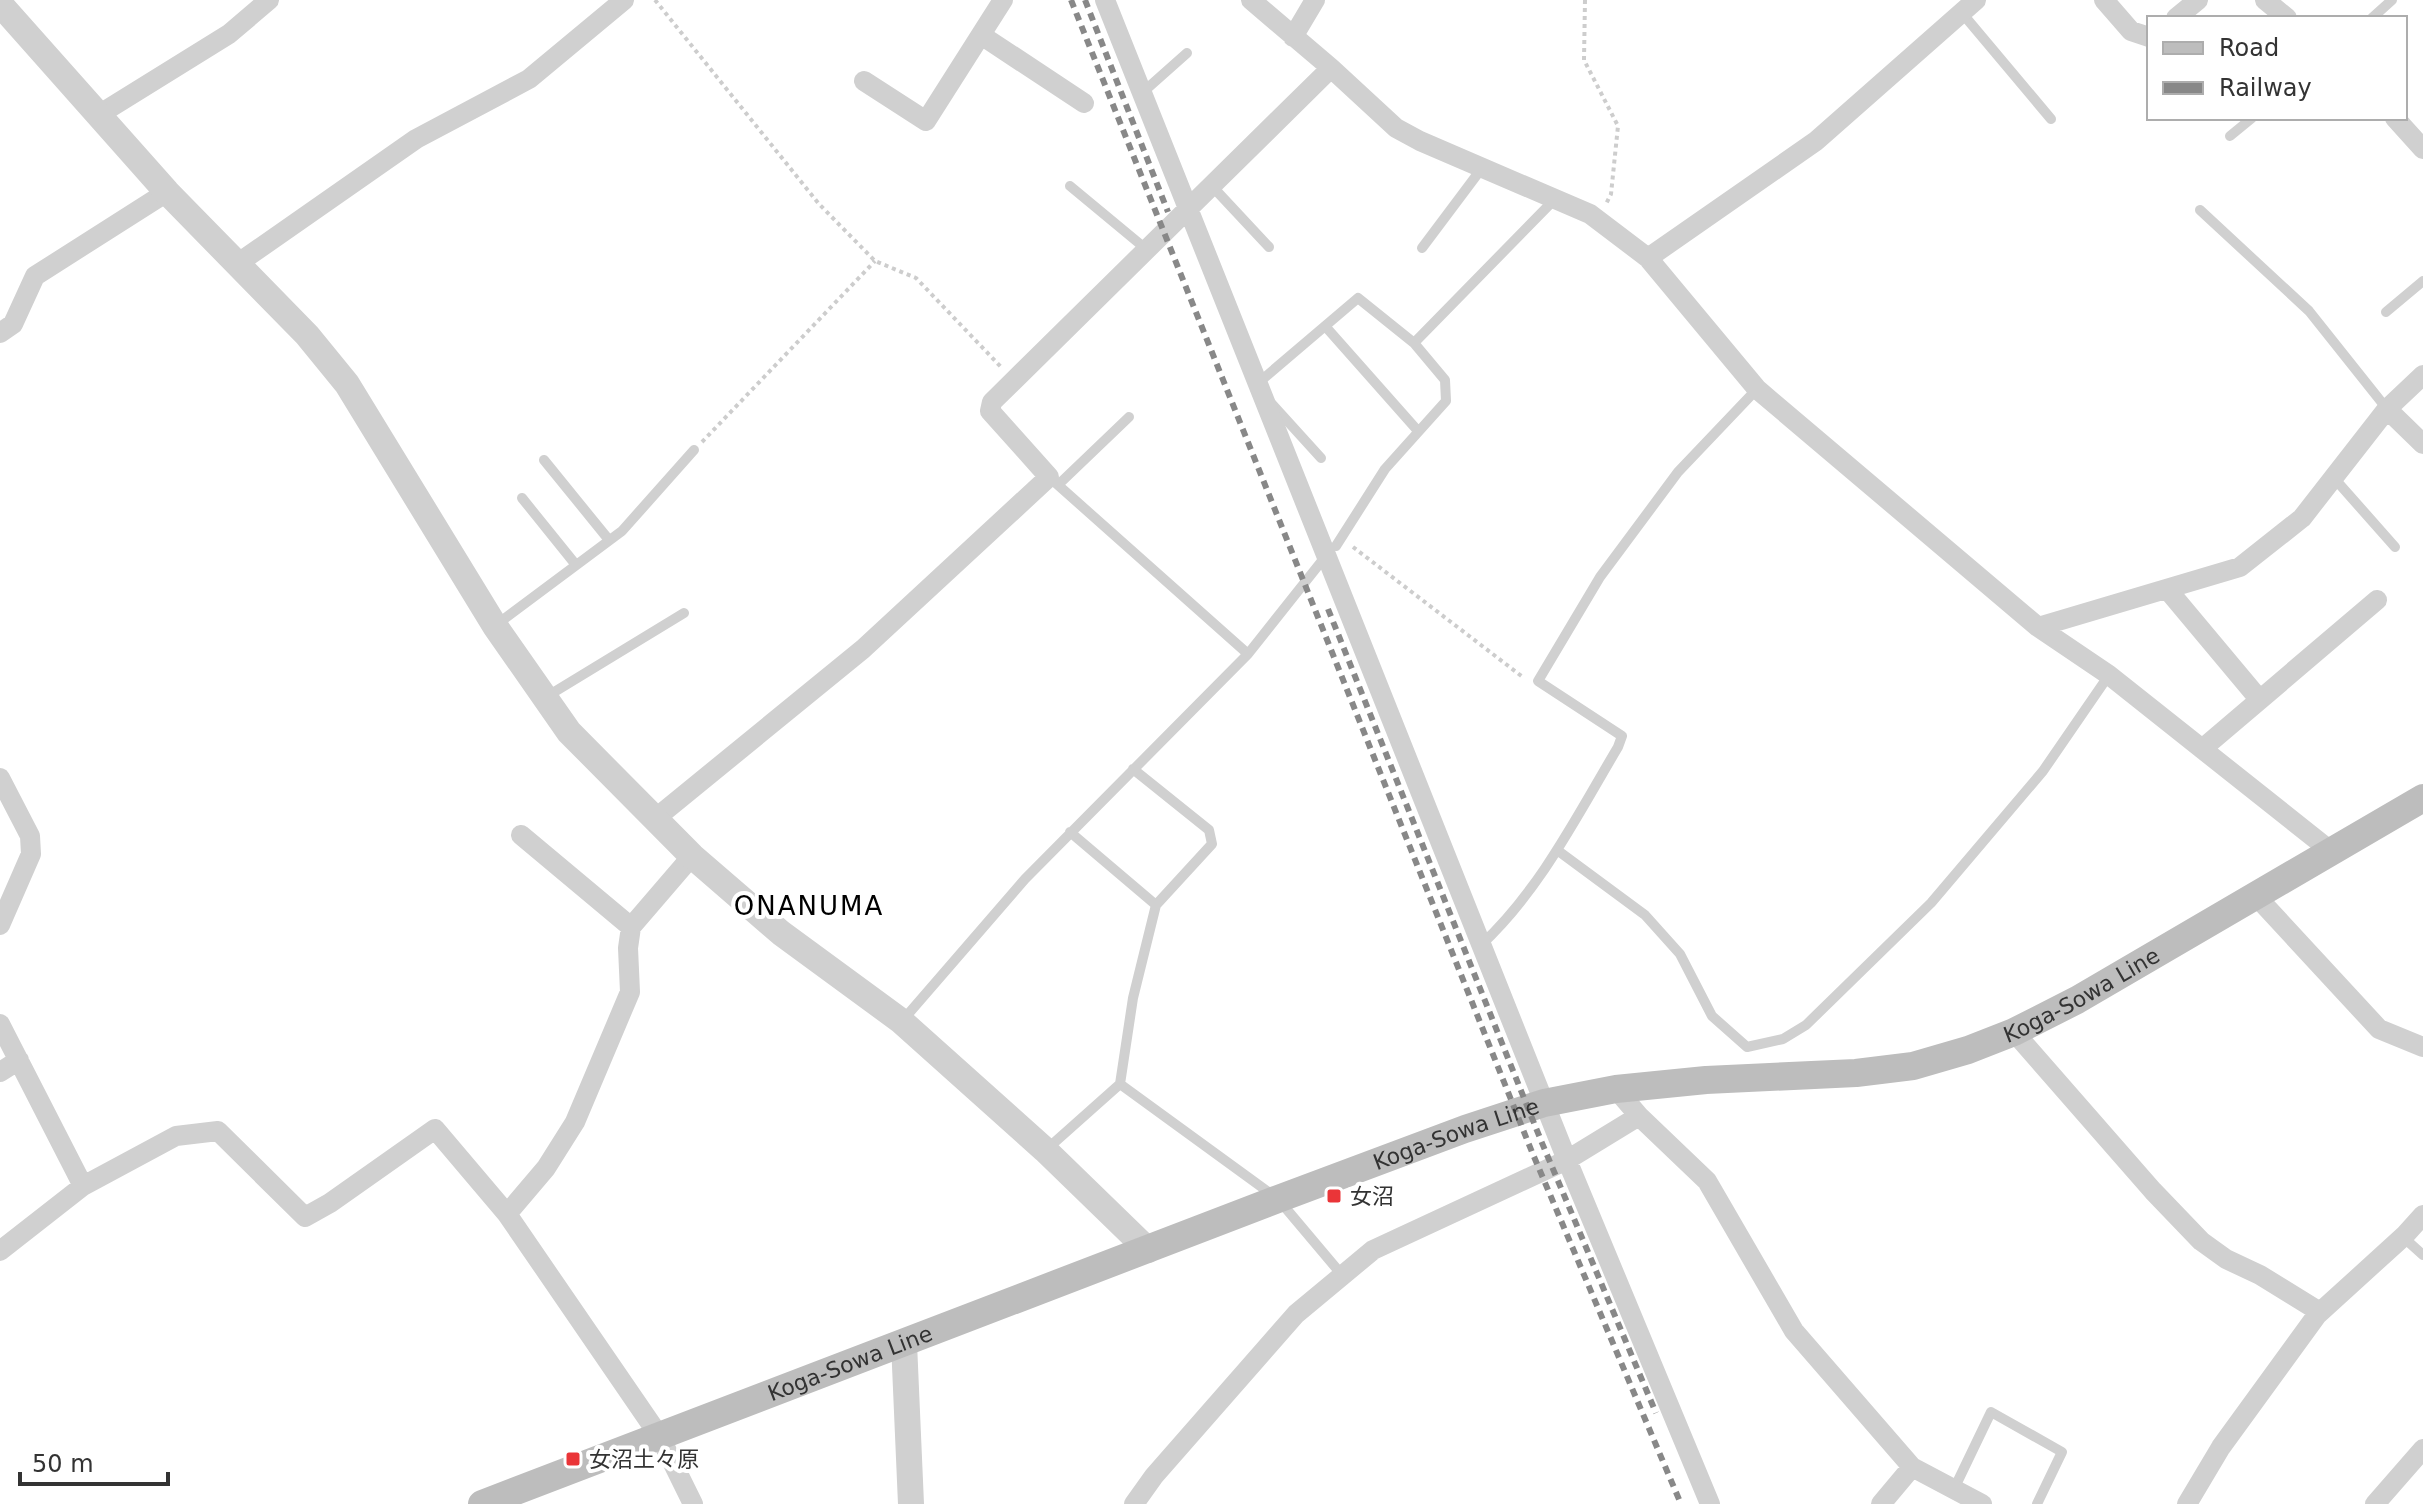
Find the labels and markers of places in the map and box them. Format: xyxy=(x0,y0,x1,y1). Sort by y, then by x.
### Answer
place label: 女沼 xyxy=(1350,1184,1394,1209)
marker: 女沼 xyxy=(1325,1187,1343,1205)
place label: 女沼土々原 xyxy=(589,1447,699,1472)
marker: 女沼土々原 xyxy=(564,1450,582,1468)

